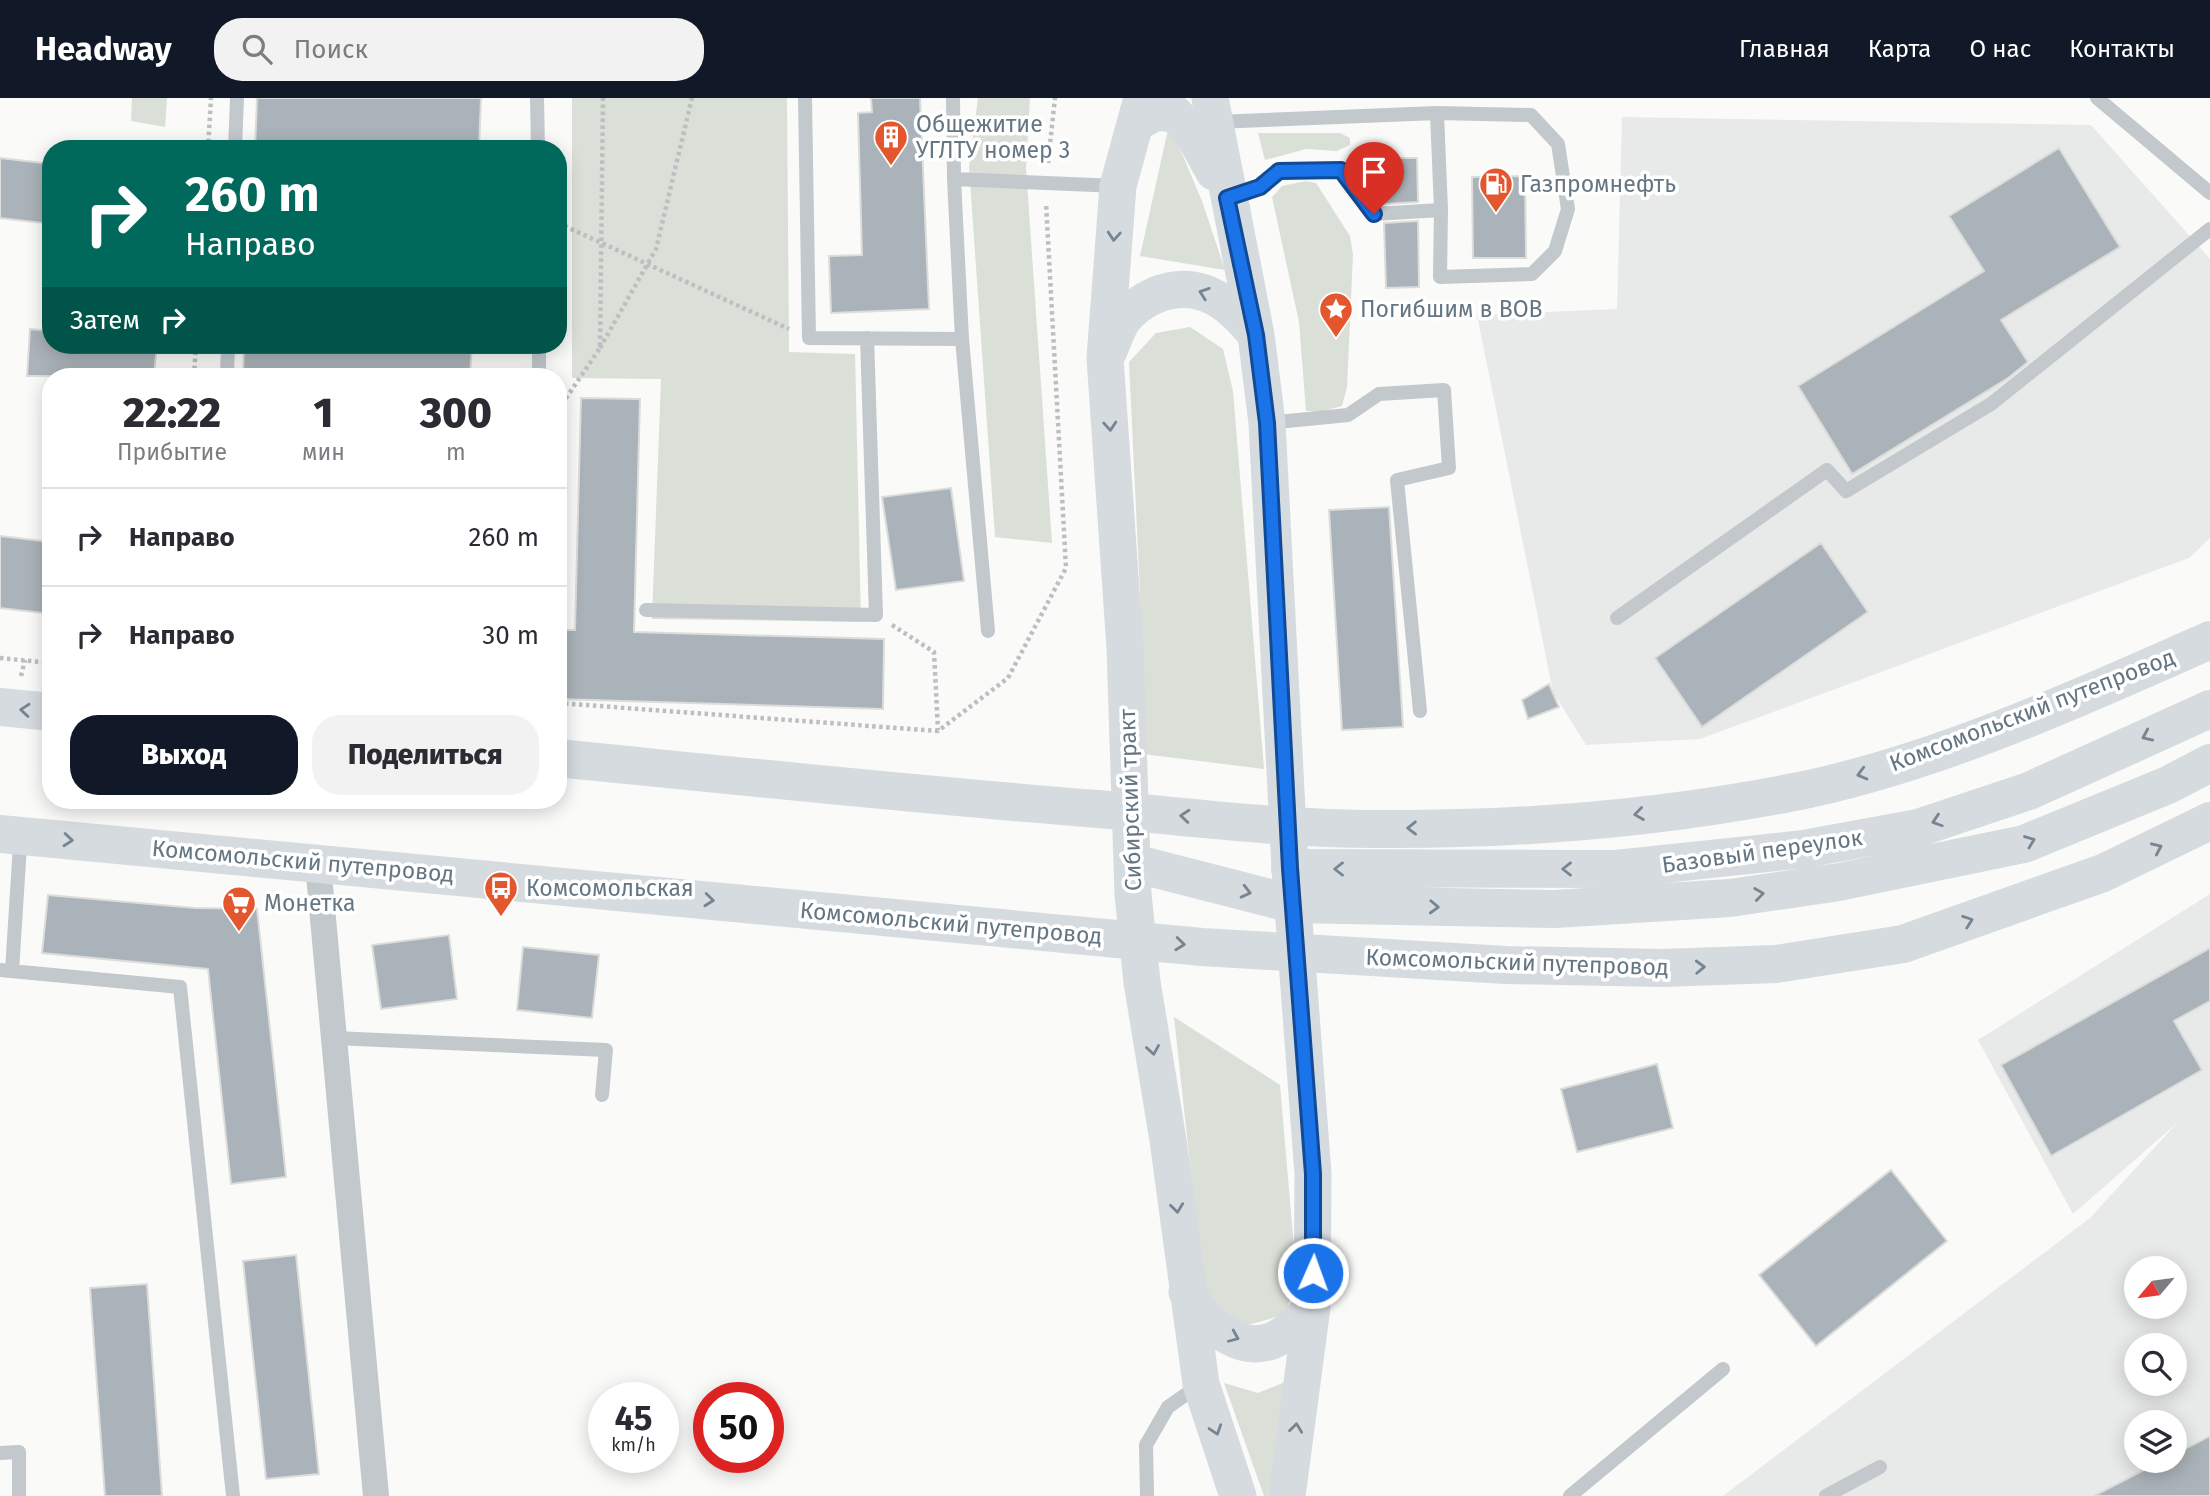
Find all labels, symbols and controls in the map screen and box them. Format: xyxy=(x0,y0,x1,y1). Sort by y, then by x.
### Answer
search box xyxy=(214,18,704,81)
text: Headway xyxy=(35,29,172,69)
icon: search xyxy=(238,30,276,68)
text: Поиск xyxy=(294,34,368,65)
text: Главная xyxy=(1739,35,1830,63)
text: Карта xyxy=(1868,35,1931,63)
text: О нас xyxy=(1969,35,2031,63)
text: Контакты xyxy=(2069,35,2175,63)
place label: Общежитие УГЛТУ номер 3 xyxy=(916,110,1070,164)
building icon: Общежитие УГЛТУ номер 3 xyxy=(872,118,910,167)
pin xyxy=(1344,142,1404,214)
icon: arrive xyxy=(1355,153,1393,191)
text: 260 m xyxy=(185,165,320,224)
fuel station icon: Газпромнефть xyxy=(1477,165,1515,214)
icon: right xyxy=(70,168,161,259)
place label: Газпромнефть xyxy=(1520,170,1676,198)
text: Направо xyxy=(185,225,316,263)
one-way arrow xyxy=(1107,231,1122,242)
one-way arrow xyxy=(1199,287,1211,301)
place icon: Погибшим в ВОВ xyxy=(1317,290,1355,339)
place label: Погибшим в ВОВ xyxy=(1360,295,1543,323)
icon: right xyxy=(154,301,192,339)
text: Затем xyxy=(70,305,140,336)
text: 22:22 xyxy=(123,388,221,438)
text: 1 xyxy=(314,388,333,438)
text: 300 xyxy=(420,388,492,438)
one-way arrow xyxy=(1102,421,1117,432)
text: Прибытие xyxy=(117,438,227,466)
text: мин xyxy=(302,438,345,466)
text: m xyxy=(446,438,466,466)
icon: right xyxy=(70,518,108,556)
text: Направо xyxy=(129,522,235,553)
text: 260 m xyxy=(469,522,539,553)
icon: right xyxy=(70,616,108,654)
text: Направо xyxy=(129,620,235,651)
text: 30 m xyxy=(482,620,539,651)
street label: Комсомольский путепровод xyxy=(1885,643,2179,777)
one-way arrow xyxy=(20,703,31,718)
street label: Сибирский тракт xyxy=(1113,708,1147,892)
button: Выход xyxy=(70,715,298,795)
button: Поделиться xyxy=(312,715,539,795)
one-way arrow xyxy=(2142,728,2155,742)
one-way arrow xyxy=(1856,765,1868,780)
one-way arrow xyxy=(1633,806,1645,821)
one-way arrow xyxy=(1179,809,1190,824)
one-way arrow xyxy=(1931,813,1943,828)
one-way arrow xyxy=(1406,821,1417,836)
street label: Базовый переулок xyxy=(1660,823,1864,879)
one-way arrow xyxy=(63,832,74,847)
street label: Комсомольский путепровод xyxy=(151,834,455,888)
one-way arrow xyxy=(2024,835,2036,849)
one-way arrow xyxy=(2150,842,2162,856)
one-way arrow xyxy=(1333,861,1344,876)
one-way arrow xyxy=(1561,861,1571,877)
bus stop icon: Комсомольская xyxy=(482,869,520,918)
place label: Комсомольская xyxy=(526,874,694,902)
supermarket icon: Монетка xyxy=(220,884,258,933)
one-way arrow xyxy=(1240,884,1252,898)
one-way arrow xyxy=(1753,886,1765,901)
place label: Монетка xyxy=(264,889,355,917)
one-way arrow xyxy=(704,892,715,907)
street label: Комсомольский путепровод xyxy=(799,896,1103,950)
one-way arrow xyxy=(1429,899,1440,914)
one-way arrow xyxy=(1961,915,1973,929)
one-way arrow xyxy=(1174,937,1185,952)
street label: Комсомольский путепровод xyxy=(1365,943,1669,981)
one-way arrow xyxy=(1695,959,1706,974)
one-way arrow xyxy=(1145,1044,1160,1055)
one-way arrow xyxy=(1169,1202,1184,1214)
position arrow xyxy=(1276,1236,1350,1310)
north arrow xyxy=(2124,1256,2188,1320)
map controls xyxy=(2124,1256,2187,1473)
one-way arrow xyxy=(1227,1329,1239,1343)
button: search xyxy=(2124,1333,2187,1396)
speed limit sign: 50 xyxy=(693,1382,784,1473)
text: 45 xyxy=(614,1397,653,1439)
button: layers xyxy=(2124,1410,2187,1473)
one-way arrow xyxy=(1289,1422,1304,1434)
one-way arrow xyxy=(1208,1423,1222,1435)
text: km/h xyxy=(611,1434,656,1456)

